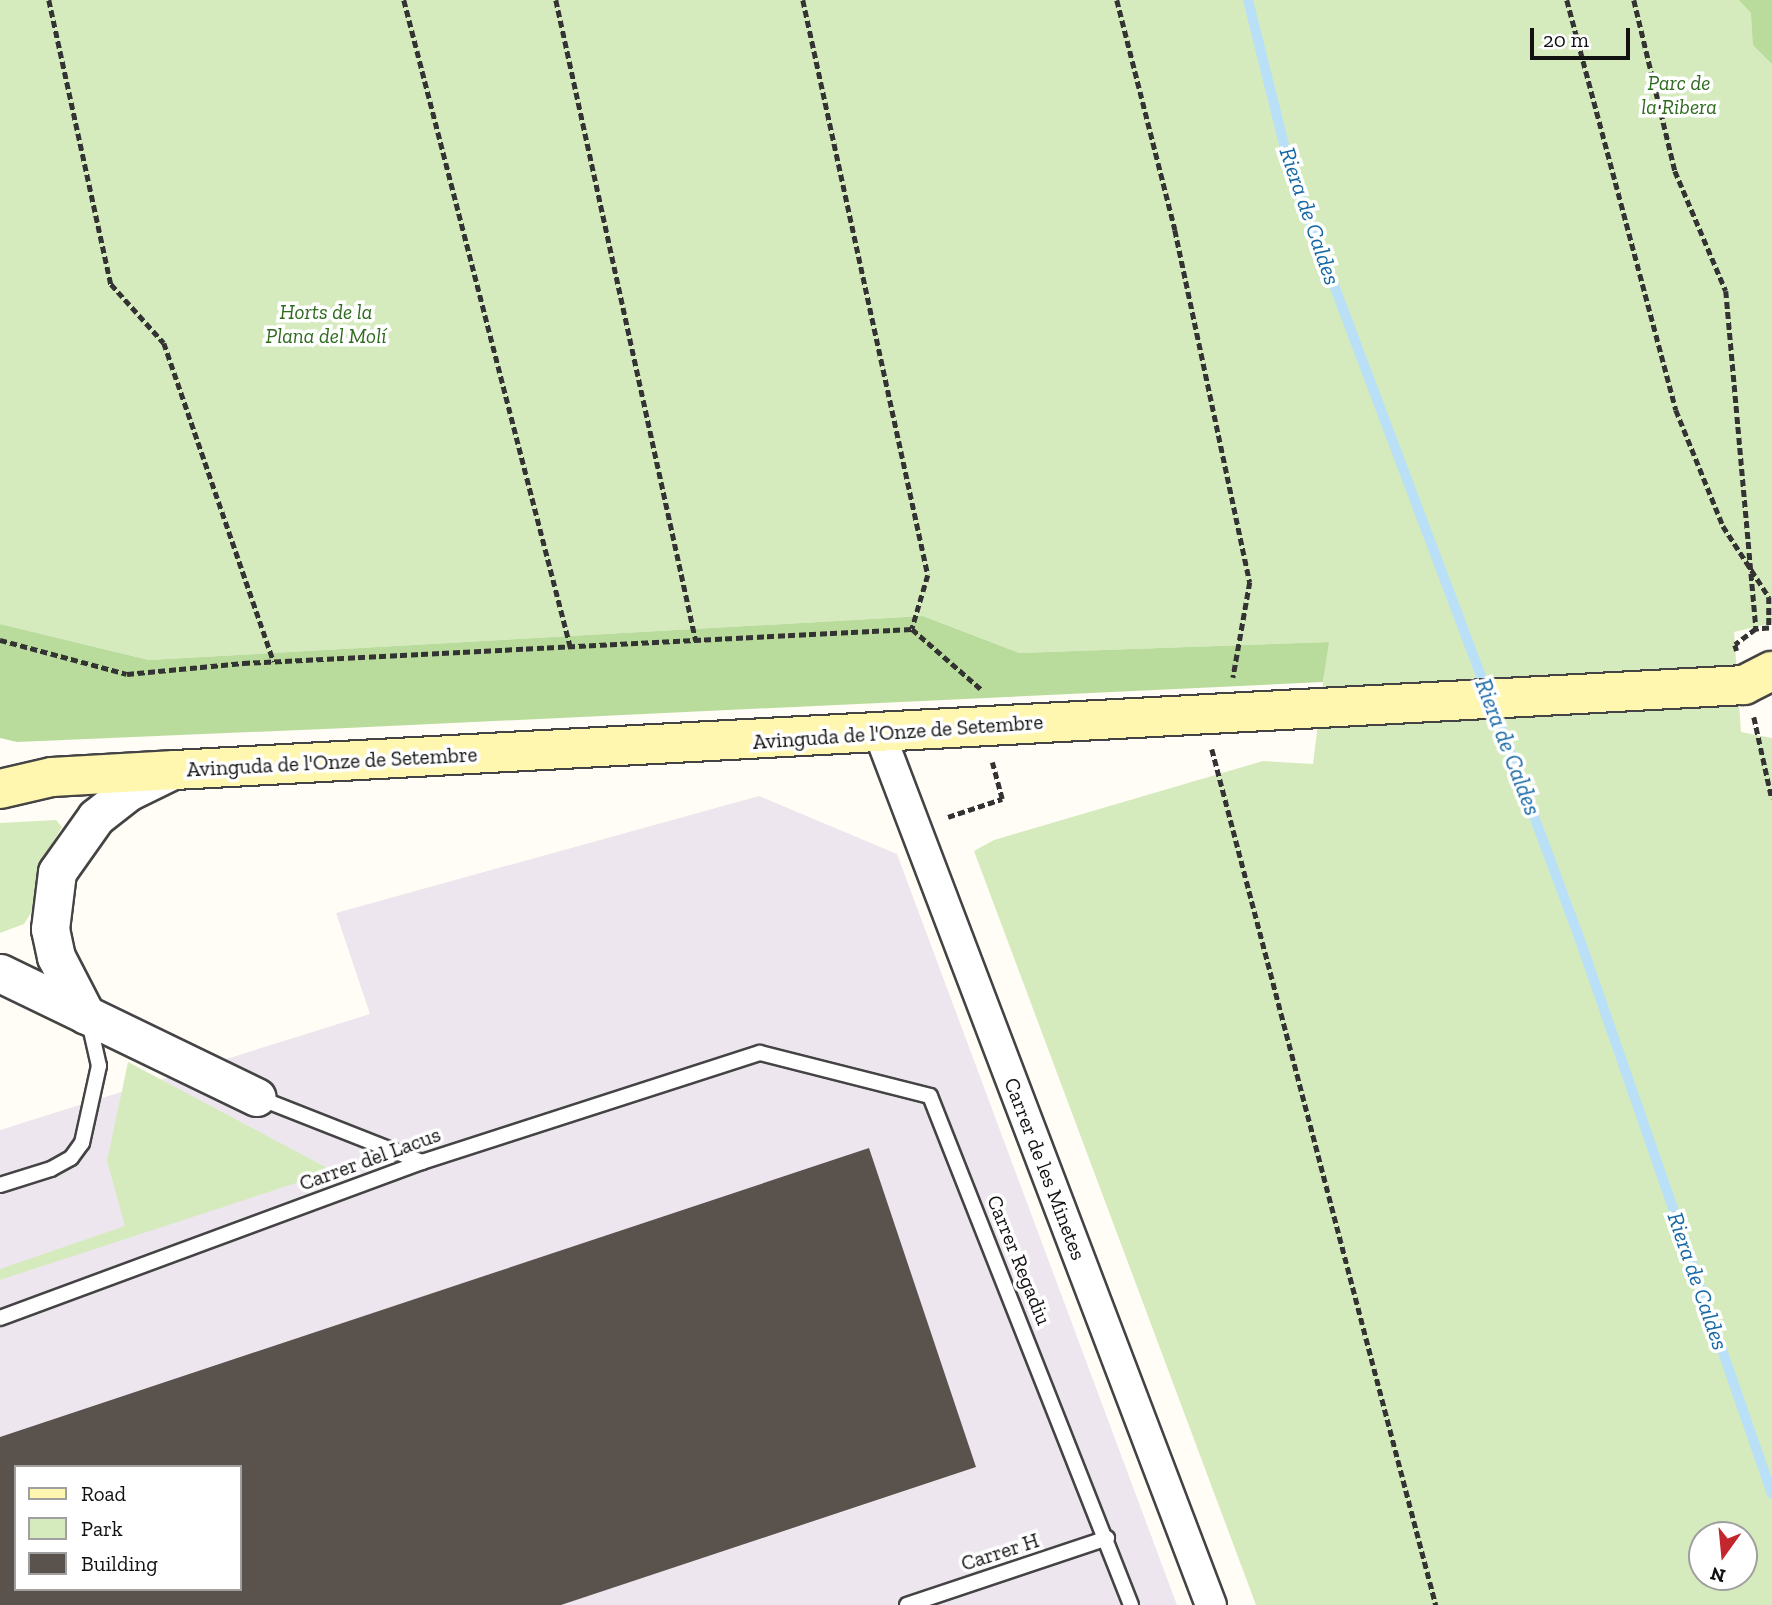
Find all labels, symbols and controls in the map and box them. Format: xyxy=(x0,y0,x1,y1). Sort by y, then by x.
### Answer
scale bar xyxy=(1534,14,1634,58)
text: 20 m xyxy=(1543,27,1589,52)
park label: Parc de la Ribera xyxy=(1641,70,1717,120)
water label: Riera de Caldes xyxy=(1274,143,1346,289)
park label: Horts de la Plana del Molí xyxy=(265,299,387,349)
water label: Riera de Caldes xyxy=(1469,675,1547,819)
street label: Avinguda de l'Onze de Setembre xyxy=(752,709,1044,755)
street label: Avinguda de l'Onze de Setembre xyxy=(186,742,478,782)
street label: Carrer de les Minetes xyxy=(999,1074,1091,1264)
street label: Carrer del Lacus xyxy=(296,1122,444,1196)
street label: Carrer Regadiu xyxy=(981,1191,1057,1329)
water label: Riera de Caldes xyxy=(1662,1208,1734,1354)
legend xyxy=(14,1465,242,1591)
text: Road xyxy=(81,1481,126,1506)
text: Park xyxy=(81,1516,123,1541)
north arrow xyxy=(1688,1521,1758,1591)
street label: Carrer H xyxy=(958,1528,1042,1576)
text: Building xyxy=(81,1551,158,1576)
text: N xyxy=(1708,1562,1728,1588)

